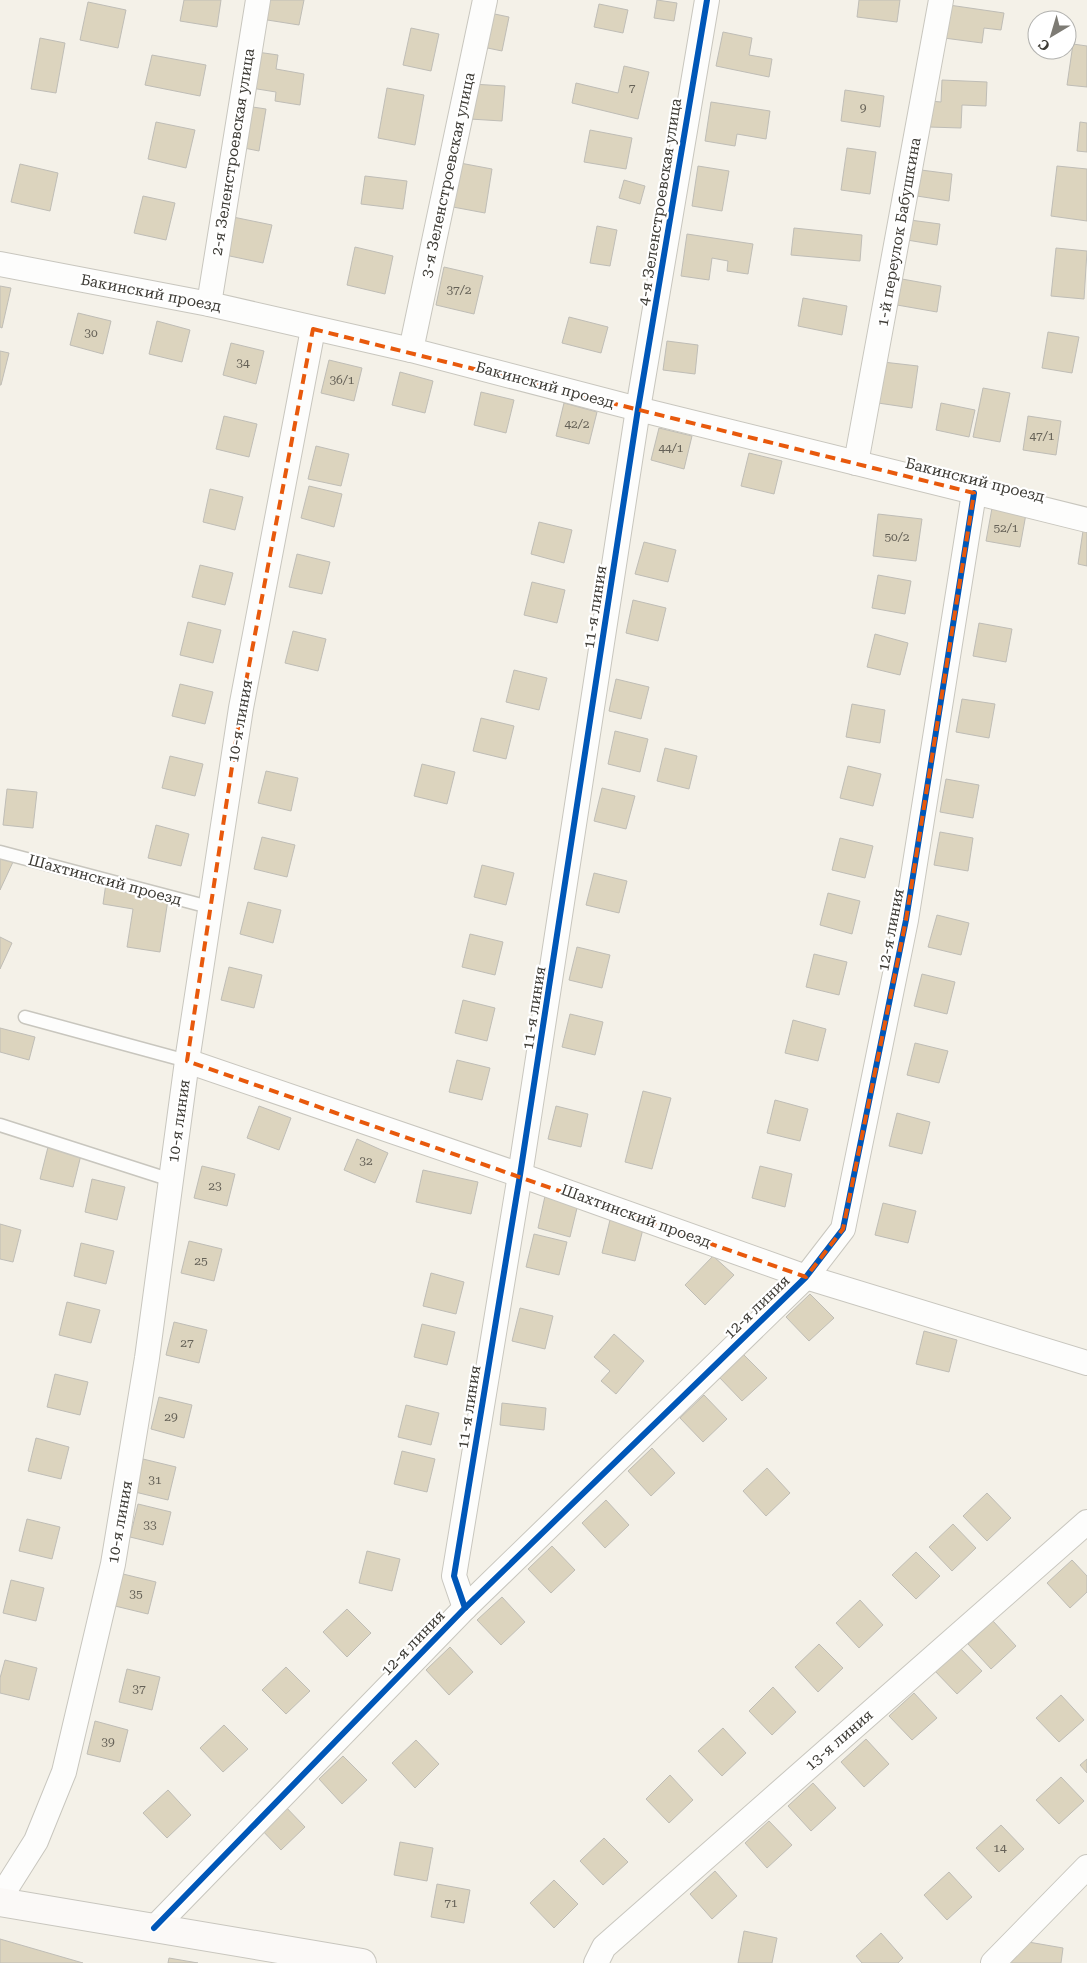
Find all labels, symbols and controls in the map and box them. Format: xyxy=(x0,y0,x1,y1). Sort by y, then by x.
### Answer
north arrow xyxy=(1027,10,1077,60)
text: С xyxy=(1035,36,1053,55)
street label: 2-я Зеленстроевская улица xyxy=(208,47,258,257)
street label: 3-я Зеленстроевская улица xyxy=(417,71,479,279)
house number: 7 xyxy=(629,81,636,95)
street label: 4-я Зеленстроевская улица xyxy=(635,97,685,307)
house number: 9 xyxy=(860,101,867,115)
street label: 1-й переулок Бабушкина xyxy=(873,136,925,328)
street label: Бакинский проезд xyxy=(79,271,223,316)
house number: 37/2 xyxy=(446,283,472,297)
house number: 30 xyxy=(84,326,98,340)
house number: 34 xyxy=(236,356,250,370)
street label: Бакинский проезд xyxy=(474,358,617,412)
house number: 36/1 xyxy=(329,373,355,387)
house number: 42/2 xyxy=(564,417,590,431)
house number: 47/1 xyxy=(1029,429,1055,443)
house number: 44/1 xyxy=(658,441,684,455)
street label: Бакинский проезд xyxy=(903,454,1047,506)
house number: 52/1 xyxy=(993,521,1019,535)
house number: 50/2 xyxy=(884,530,910,544)
street label: 11-я линия xyxy=(580,564,610,650)
street label: 10-я линия xyxy=(224,678,256,764)
street label: Шахтинский проезд xyxy=(26,851,184,909)
street label: 12-я линия xyxy=(874,887,908,973)
street label: 11-я линия xyxy=(519,965,549,1051)
street label: 10-я линия xyxy=(164,1078,194,1164)
house number: 32 xyxy=(359,1154,373,1168)
house number: 23 xyxy=(208,1179,222,1193)
street label: Шахтинский проезд xyxy=(559,1180,714,1252)
house number: 25 xyxy=(194,1254,208,1268)
street label: 12-я линия xyxy=(721,1271,793,1343)
house number: 27 xyxy=(180,1336,194,1350)
street label: 11-я линия xyxy=(454,1364,484,1450)
house number: 29 xyxy=(164,1410,178,1424)
house number: 31 xyxy=(148,1473,162,1487)
street label: 10-я линия xyxy=(104,1479,136,1565)
house number: 33 xyxy=(143,1518,157,1532)
house number: 35 xyxy=(129,1587,143,1601)
street label: 12-я линия xyxy=(377,1607,449,1679)
house number: 37 xyxy=(132,1682,146,1696)
street label: 13-я линия xyxy=(801,1706,877,1774)
house number: 39 xyxy=(101,1735,115,1749)
house number: 14 xyxy=(993,1841,1007,1855)
house number: 71 xyxy=(444,1896,458,1910)

